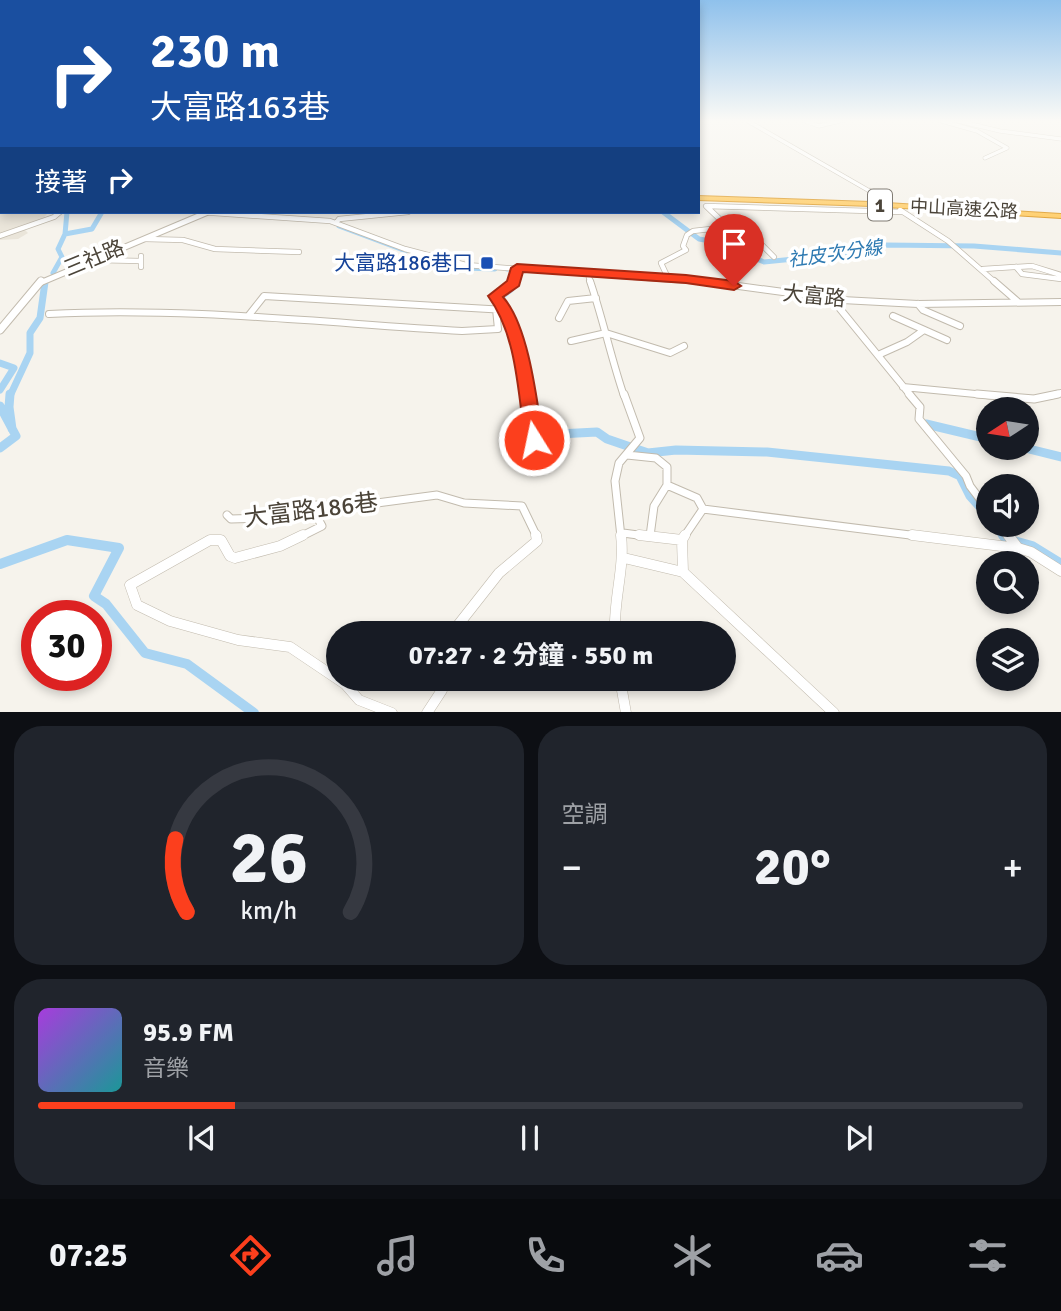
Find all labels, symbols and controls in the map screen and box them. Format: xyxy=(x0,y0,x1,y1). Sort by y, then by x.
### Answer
text: 230 m xyxy=(150,21,280,81)
icon: right xyxy=(35,28,126,119)
text: 大富路163巷 xyxy=(150,88,330,127)
icon: right xyxy=(101,161,139,199)
text: 接著 xyxy=(35,167,87,199)
road number: 1 xyxy=(868,190,892,220)
street label: 中山高速公路 xyxy=(909,195,1019,223)
pin xyxy=(704,214,764,286)
icon: arrive xyxy=(715,225,753,263)
street label: 三社路 xyxy=(60,234,128,282)
water label: 社皮次分線 xyxy=(786,235,886,272)
place label: 大富路186巷口 xyxy=(334,250,473,276)
marker: 大富路186巷口 xyxy=(479,255,495,271)
street label: 大富路 xyxy=(781,280,847,312)
north arrow xyxy=(976,397,1040,460)
map controls xyxy=(976,397,1039,691)
position arrow xyxy=(497,403,571,477)
button: sound xyxy=(976,474,1039,537)
street label: 大富路186巷 xyxy=(242,487,380,533)
button: search xyxy=(976,551,1039,614)
speed limit sign: 30 xyxy=(21,600,112,691)
button: layers xyxy=(976,628,1039,691)
text: 07:27 · 2 分鐘 · 550 m xyxy=(409,640,653,672)
text: 空調 xyxy=(562,800,608,829)
text: 26 xyxy=(229,814,308,903)
text: 20° xyxy=(754,835,831,899)
text: − xyxy=(562,844,582,891)
text: + xyxy=(1002,844,1023,891)
text: km/h xyxy=(240,894,297,925)
text: 95.9 FM xyxy=(143,1017,234,1049)
text: 音樂 xyxy=(143,1054,189,1083)
icon: previous xyxy=(183,1119,221,1157)
icon: pause xyxy=(511,1119,549,1157)
icon: next xyxy=(840,1119,878,1157)
icon: directions xyxy=(226,1231,275,1280)
icon: music xyxy=(373,1231,422,1280)
icon: phone xyxy=(521,1231,570,1280)
icon: climate xyxy=(668,1231,717,1280)
icon: car xyxy=(815,1231,864,1280)
icon: filters xyxy=(963,1231,1012,1280)
text: 07:25 xyxy=(49,1236,128,1275)

